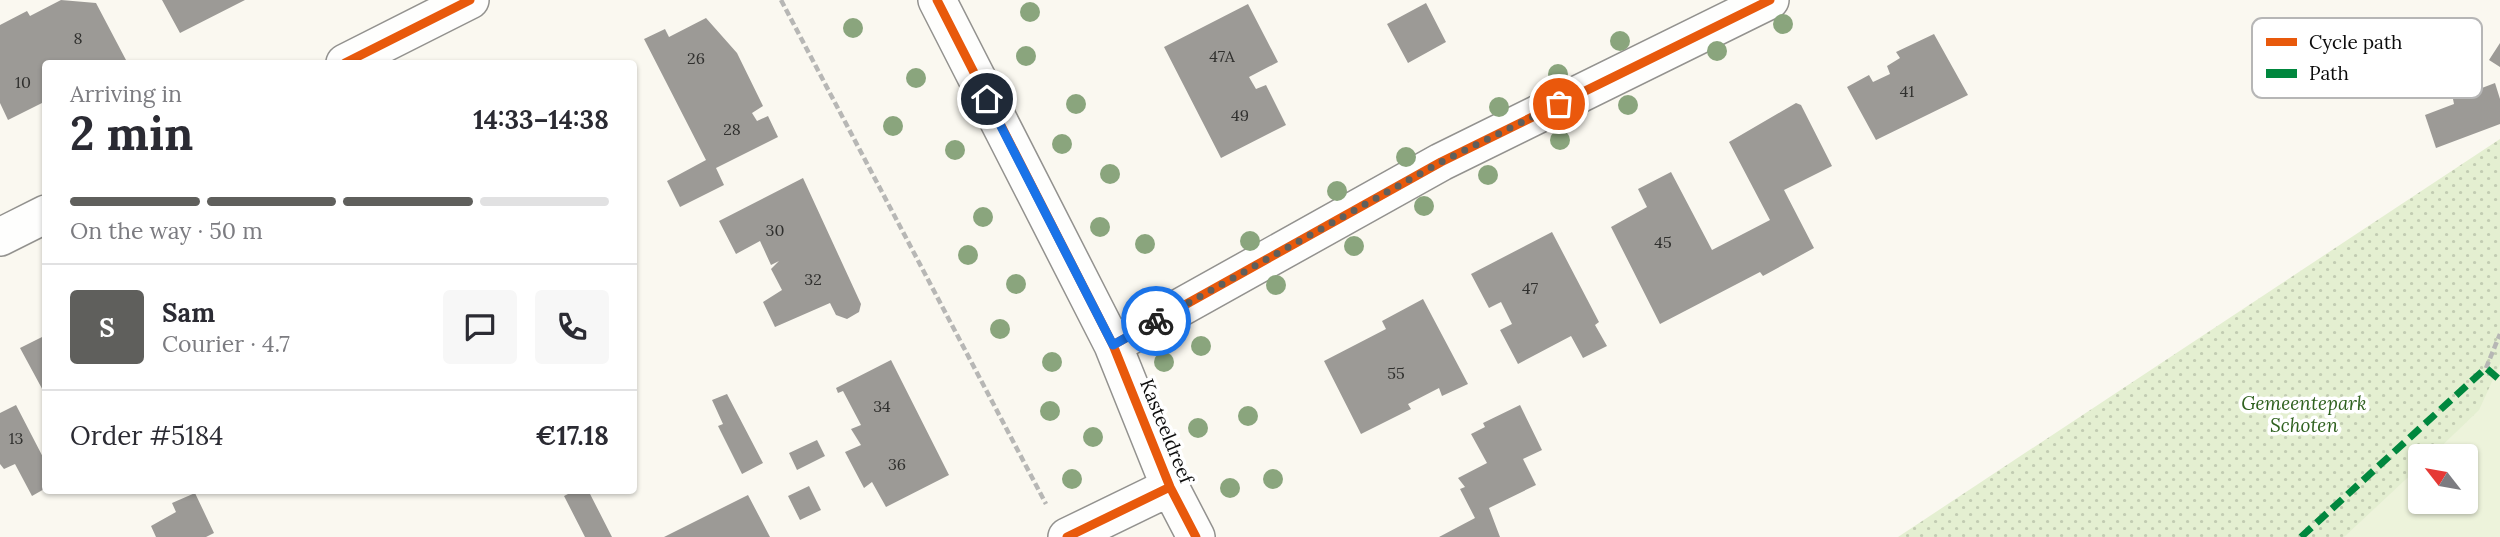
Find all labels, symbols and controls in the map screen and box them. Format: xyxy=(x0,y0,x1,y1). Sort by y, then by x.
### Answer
legend xyxy=(2252,18,2482,98)
house number: 8 xyxy=(74,28,83,48)
text: Cycle path xyxy=(2309,30,2402,54)
house number: 47A xyxy=(1209,46,1236,66)
house number: 26 xyxy=(687,48,705,68)
text: Path xyxy=(2309,61,2349,85)
pin xyxy=(957,69,1017,129)
house number: 10 xyxy=(15,72,31,92)
pin xyxy=(1529,74,1589,134)
text: Arriving in xyxy=(70,79,182,108)
icon: home xyxy=(968,80,1006,118)
house number: 41 xyxy=(1900,81,1914,101)
icon: bag xyxy=(1540,85,1578,123)
text: 14:33–14:38 xyxy=(473,103,609,136)
text: 2 min xyxy=(70,104,193,163)
house number: 49 xyxy=(1231,105,1249,125)
house number: 28 xyxy=(723,119,741,139)
text: On the way · 50 m xyxy=(70,216,263,245)
house number: 30 xyxy=(766,220,784,240)
house number: 45 xyxy=(1654,232,1672,252)
house number: 32 xyxy=(804,269,822,289)
house number: 47 xyxy=(1522,278,1539,298)
courier xyxy=(1121,286,1191,356)
button: chat xyxy=(443,290,517,364)
button: phone xyxy=(535,290,609,364)
text: Sam xyxy=(162,296,215,329)
icon: bike xyxy=(1137,302,1175,340)
text: S xyxy=(99,311,115,344)
text: Courier · 4.7 xyxy=(162,329,290,358)
house number: 55 xyxy=(1387,363,1405,383)
street label: Kasteeldreef xyxy=(1135,375,1200,488)
park label: Gemeentepark Schoten xyxy=(2241,391,2367,437)
house number: 34 xyxy=(873,396,891,416)
text: Order #5184 xyxy=(70,419,223,452)
text: €17.18 xyxy=(535,419,609,452)
house number: 13 xyxy=(9,428,23,448)
north arrow xyxy=(2408,444,2478,514)
map controls xyxy=(2408,444,2478,514)
house number: 36 xyxy=(888,454,906,474)

